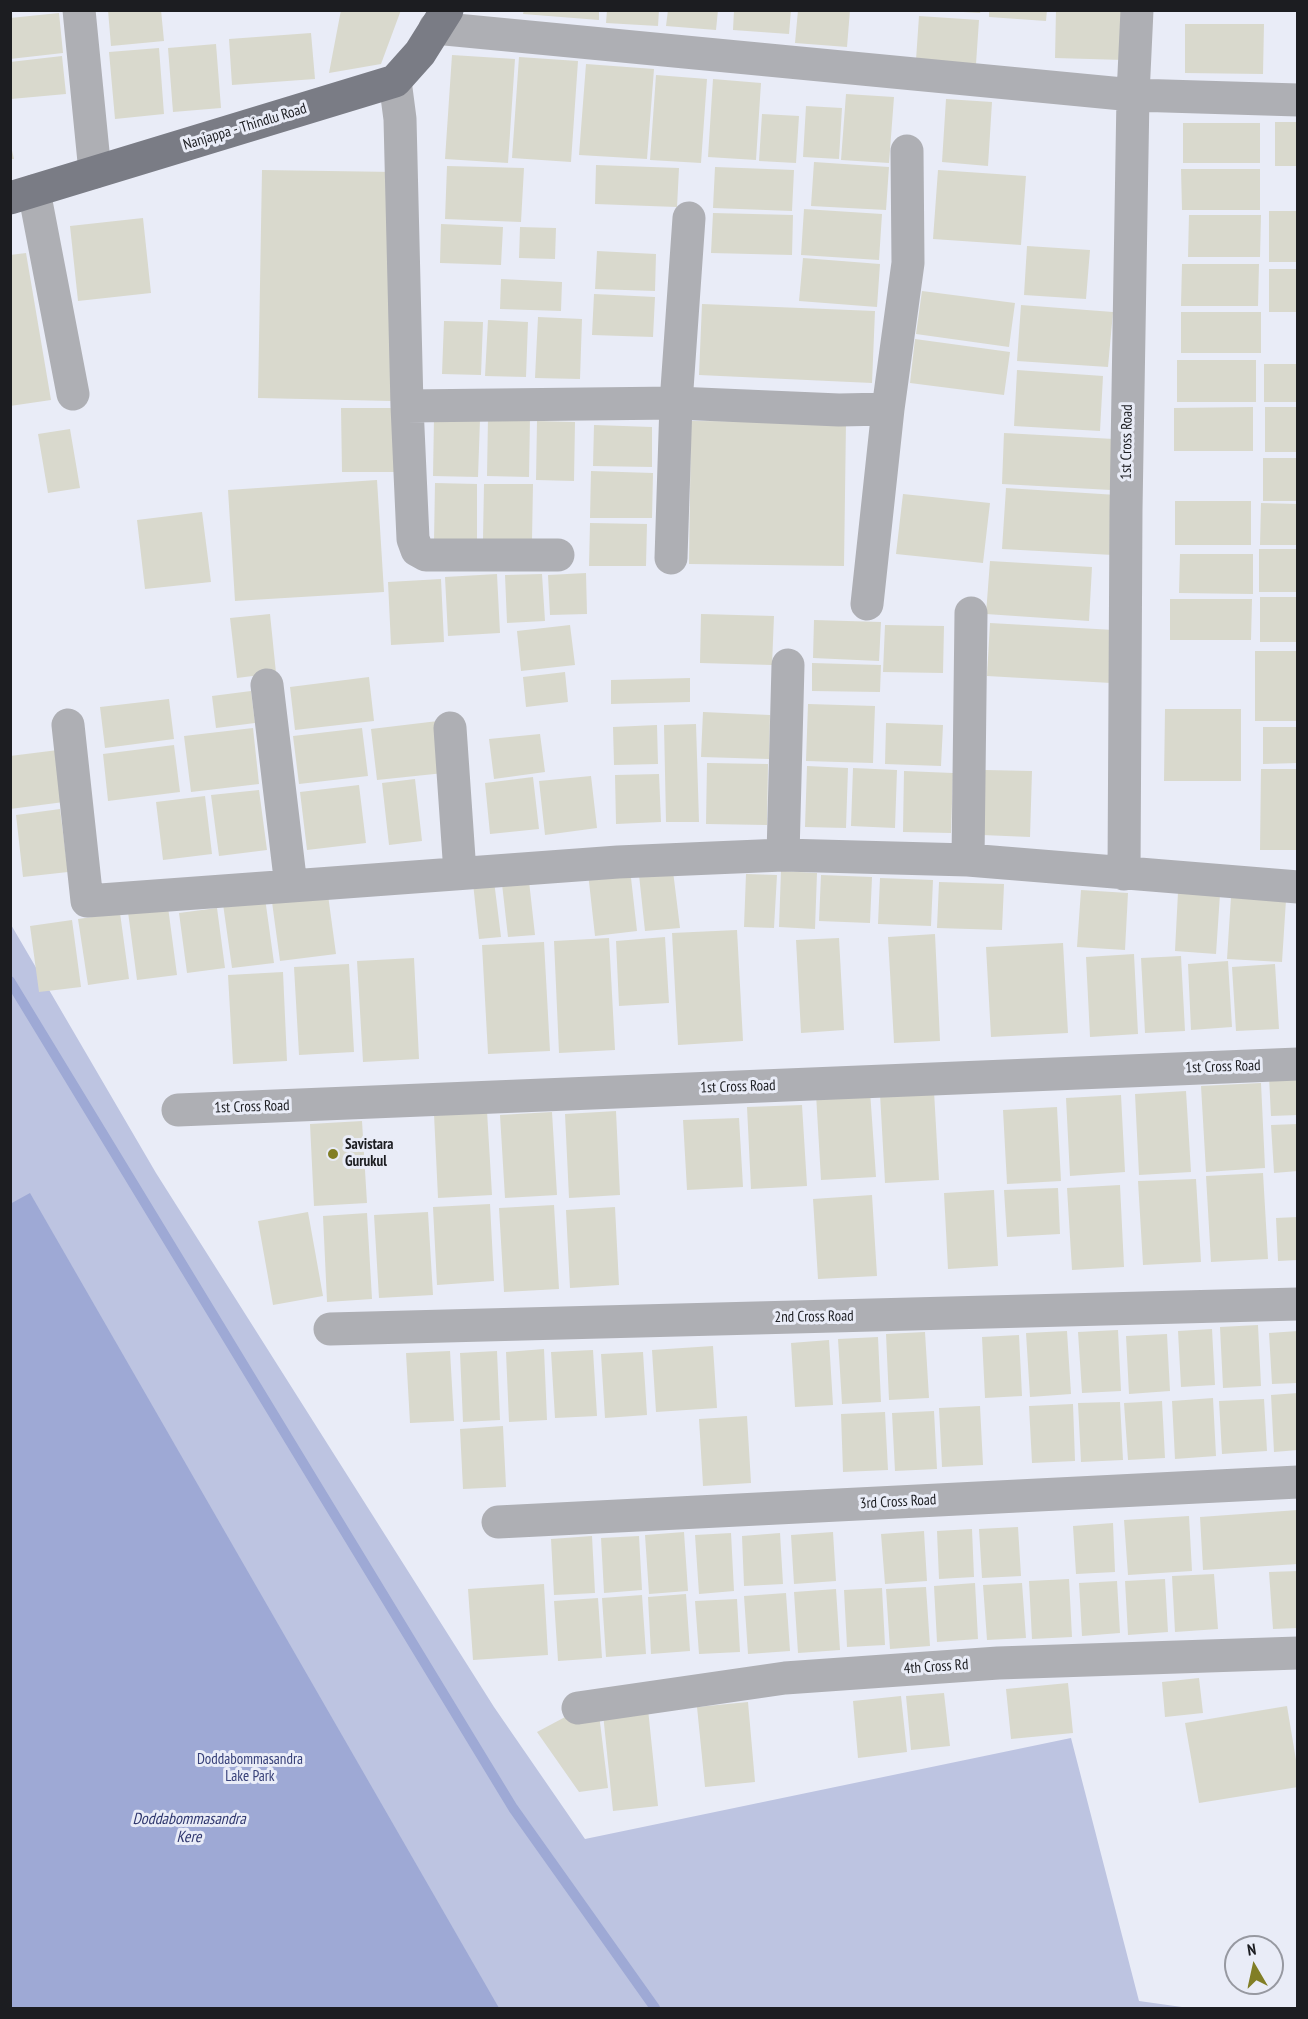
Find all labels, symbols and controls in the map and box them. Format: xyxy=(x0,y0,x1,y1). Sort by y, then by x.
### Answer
street label: Nanjappa - Thindlu Road xyxy=(181,100,309,154)
street label: 1st Cross Road xyxy=(1117,404,1137,480)
street label: 1st Cross Road xyxy=(1185,1057,1261,1077)
street label: 1st Cross Road xyxy=(700,1077,776,1097)
street label: 1st Cross Road xyxy=(214,1097,290,1117)
place label: Savistara Gurukul xyxy=(345,1136,394,1171)
marker: Savistara Gurukul xyxy=(326,1147,340,1161)
street label: 2nd Cross Road xyxy=(774,1307,854,1327)
street label: 3rd Cross Road xyxy=(859,1491,937,1513)
street label: 4th Cross Rd xyxy=(903,1656,969,1678)
park label: Doddabommasandra Lake Park xyxy=(197,1751,303,1786)
water label: Doddabommasandra Kere xyxy=(132,1809,246,1847)
north arrow xyxy=(1224,1935,1284,1995)
text: N xyxy=(1246,1939,1257,1960)

